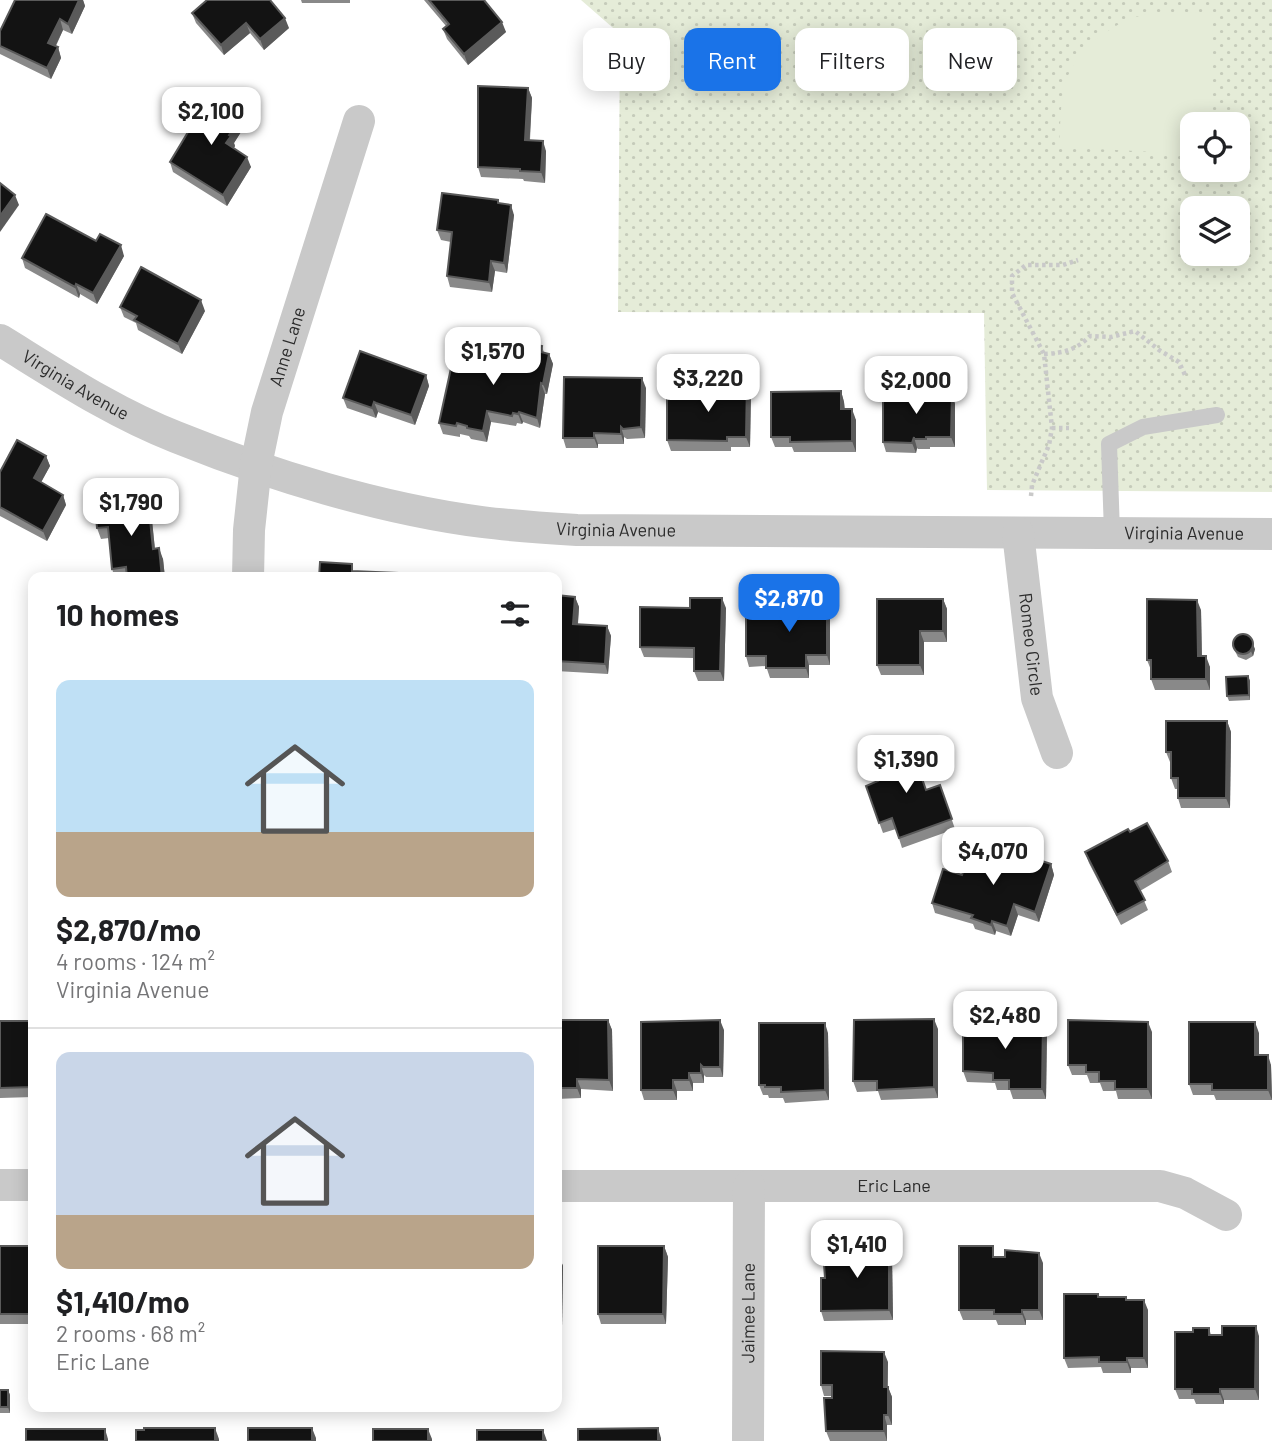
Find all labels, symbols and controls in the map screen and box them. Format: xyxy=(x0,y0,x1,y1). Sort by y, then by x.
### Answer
chip: Buy xyxy=(583,28,670,91)
chip: Rent xyxy=(684,28,781,91)
chip: Filters xyxy=(795,28,909,91)
chip: New xyxy=(923,28,1017,91)
pin: $2,100 xyxy=(154,88,268,147)
text: $2,100 xyxy=(178,96,244,124)
map controls xyxy=(1180,112,1250,266)
button: locate xyxy=(1180,112,1250,182)
button: layers xyxy=(1180,196,1250,266)
street label: Anne Lane xyxy=(264,304,310,389)
pin: $1,570 xyxy=(436,328,550,387)
text: $1,570 xyxy=(461,336,525,364)
street label: Virginia Avenue xyxy=(18,344,133,424)
pin: $3,220 xyxy=(651,354,765,414)
pin: $2,000 xyxy=(859,356,973,416)
text: $3,220 xyxy=(673,363,743,391)
text: $2,000 xyxy=(881,365,951,393)
pin: $1,790 xyxy=(74,478,188,538)
text: $1,790 xyxy=(99,487,163,515)
street label: Virginia Avenue xyxy=(555,517,676,541)
street label: Virginia Avenue xyxy=(1124,521,1244,544)
pin: $2,870 xyxy=(732,574,846,634)
text: $2,870 xyxy=(754,583,824,611)
street label: Romeo Circle xyxy=(1015,591,1049,697)
icon: filters xyxy=(496,595,534,633)
text: 10 homes xyxy=(56,596,179,632)
icon: home xyxy=(232,726,358,852)
pin: $1,390 xyxy=(849,736,963,795)
text: $1,390 xyxy=(873,744,939,772)
pin: $4,070 xyxy=(936,828,1050,887)
text: $4,070 xyxy=(958,836,1028,864)
text: $2,870/mo xyxy=(56,911,201,947)
text: 4 rooms · 124 m² xyxy=(56,947,215,975)
text: Virginia Avenue xyxy=(56,975,209,1003)
pin: $2,480 xyxy=(948,992,1062,1051)
text: $2,480 xyxy=(969,1000,1041,1028)
icon: home xyxy=(232,1098,358,1224)
street label: Eric Lane xyxy=(857,1174,931,1196)
pin: $1,410 xyxy=(800,1220,914,1280)
text: $1,410 xyxy=(827,1229,887,1257)
street label: Jaimee Lane xyxy=(736,1263,759,1363)
text: $1,410/mo xyxy=(56,1283,190,1319)
text: 2 rooms · 68 m² xyxy=(56,1319,205,1347)
text: Eric Lane xyxy=(56,1347,150,1375)

